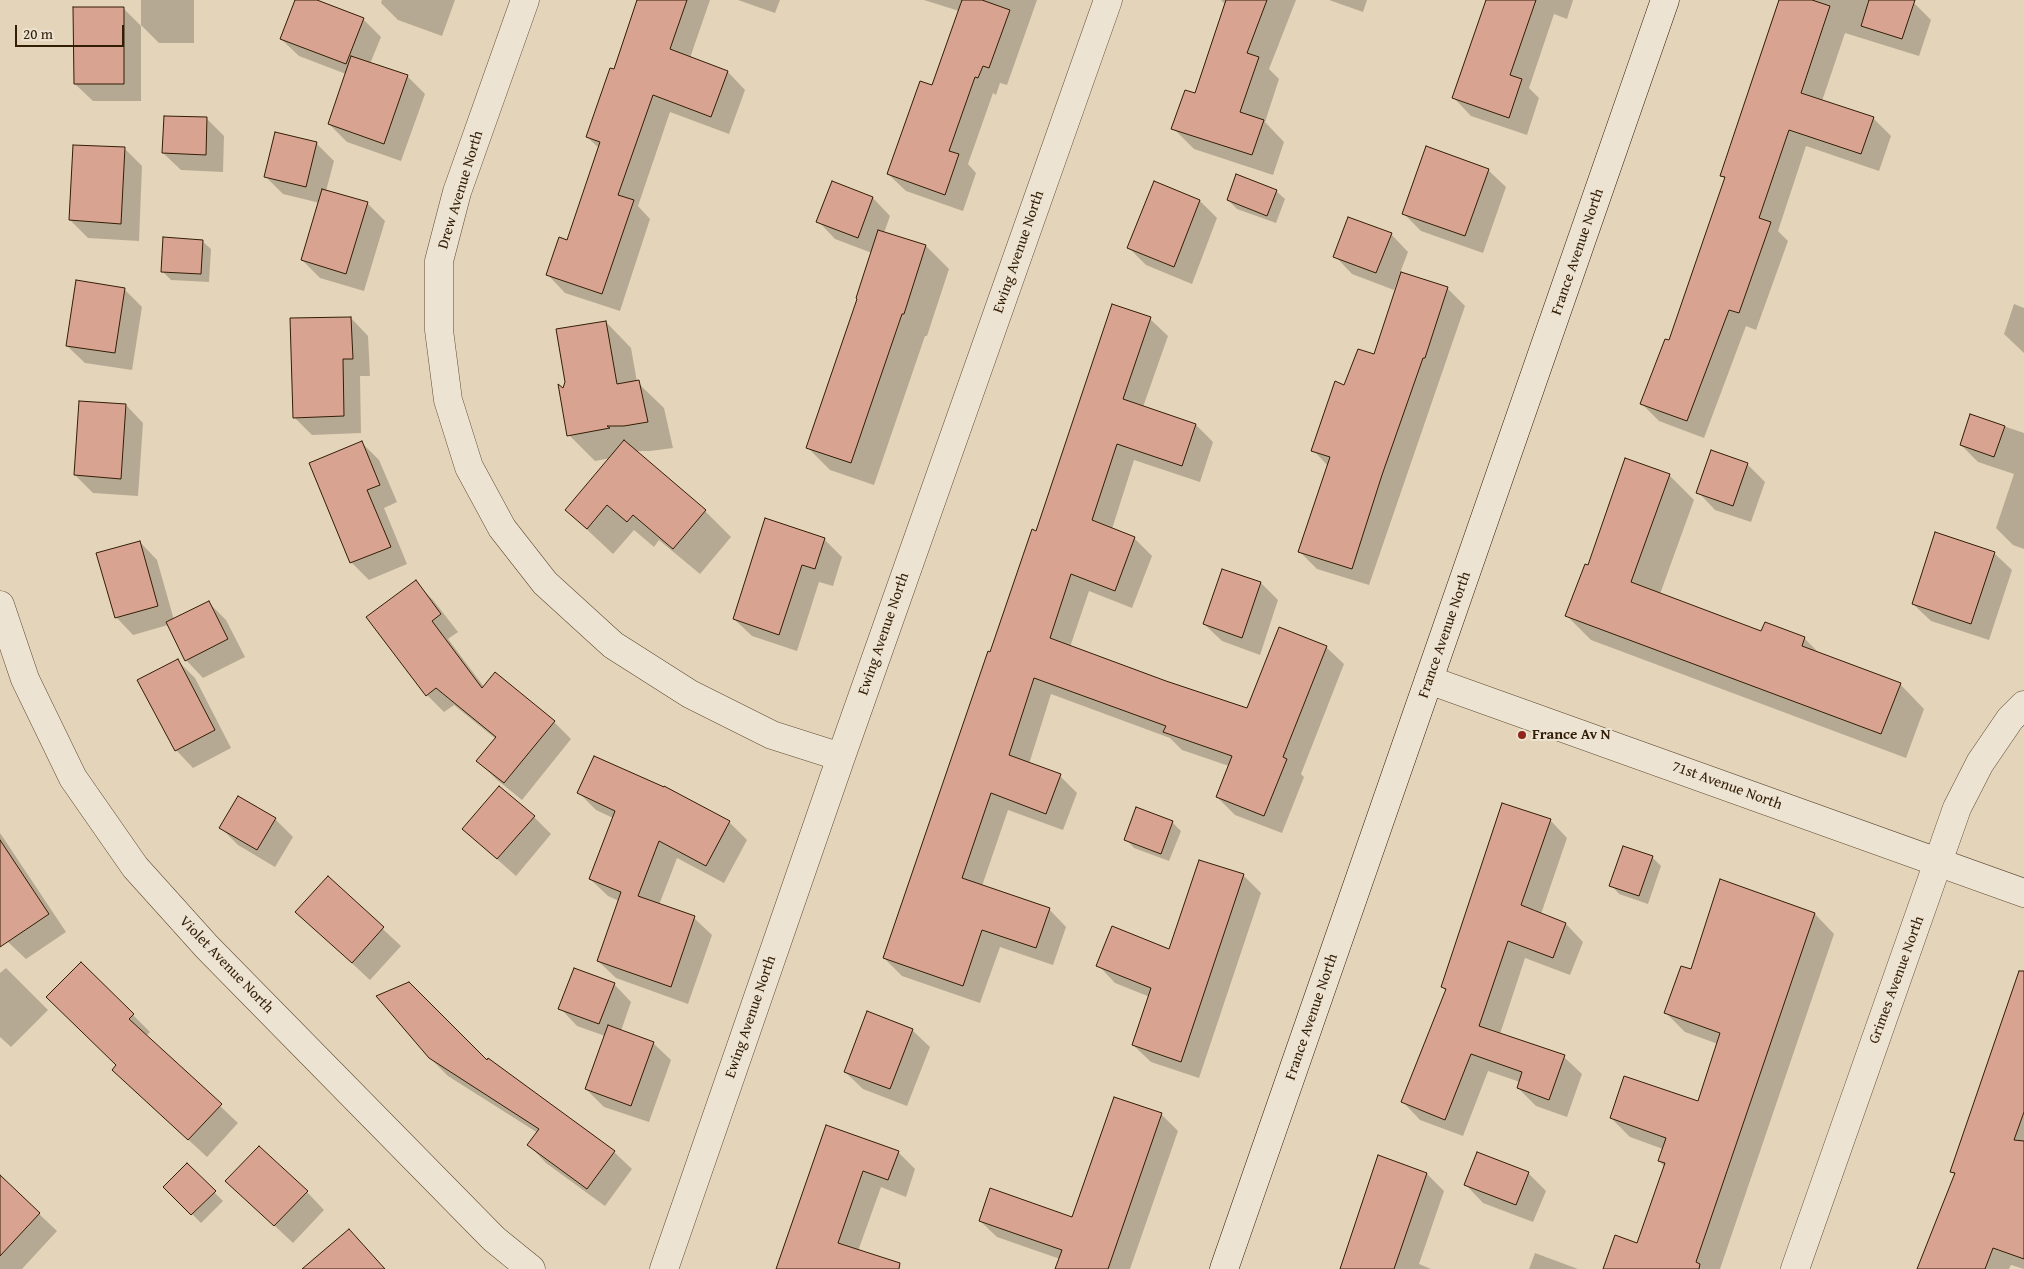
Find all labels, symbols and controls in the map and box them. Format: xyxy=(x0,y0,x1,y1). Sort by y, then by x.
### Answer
scale bar xyxy=(18,15,126,47)
text: 20 m xyxy=(23,23,53,44)
street label: Drew Avenue North xyxy=(434,129,488,251)
street label: France Avenue North xyxy=(1548,186,1608,318)
street label: Ewing Avenue North xyxy=(990,188,1048,316)
street label: France Avenue North xyxy=(1415,569,1475,701)
street label: Ewing Avenue North xyxy=(855,570,913,698)
place label: France Av N xyxy=(1532,726,1611,744)
marker: France Av N xyxy=(1516,729,1528,741)
street label: 71st Avenue North xyxy=(1670,758,1784,814)
street label: Violet Avenue North xyxy=(175,913,277,1017)
street label: Grimes Avenue North xyxy=(1866,914,1928,1046)
street label: France Avenue North xyxy=(1282,951,1342,1083)
street label: Ewing Avenue North xyxy=(722,953,780,1081)

